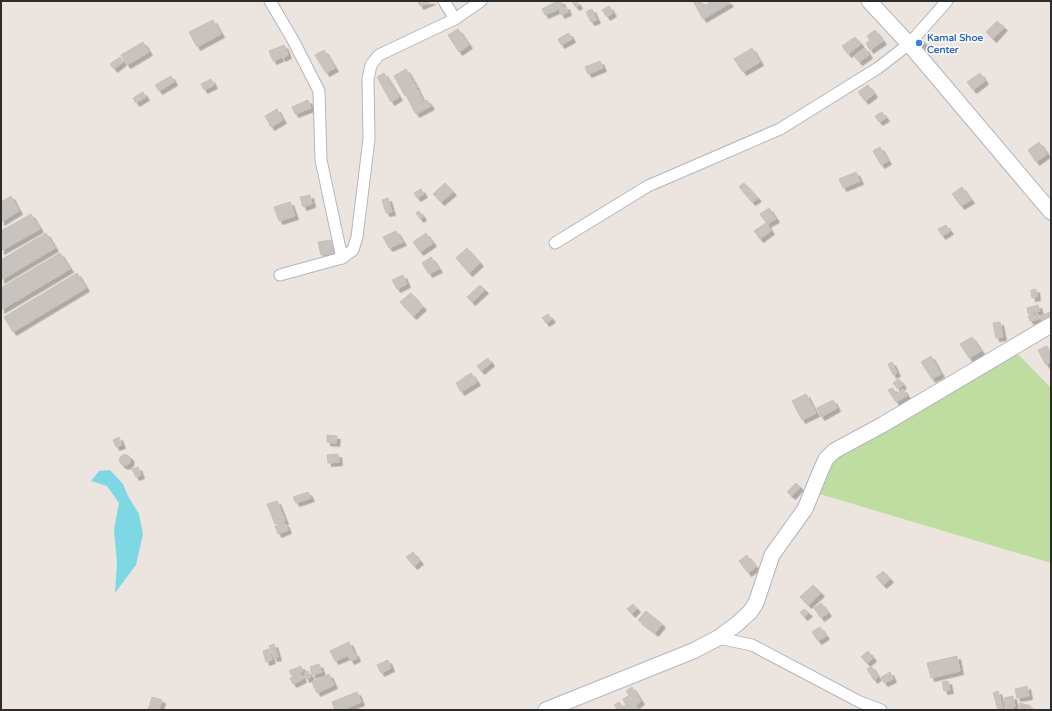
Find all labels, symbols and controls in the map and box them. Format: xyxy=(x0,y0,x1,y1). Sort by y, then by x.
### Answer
place label: Kamal Shoe Center xyxy=(927,32,983,56)
marker: Kamal Shoe Center xyxy=(914,38,924,48)

